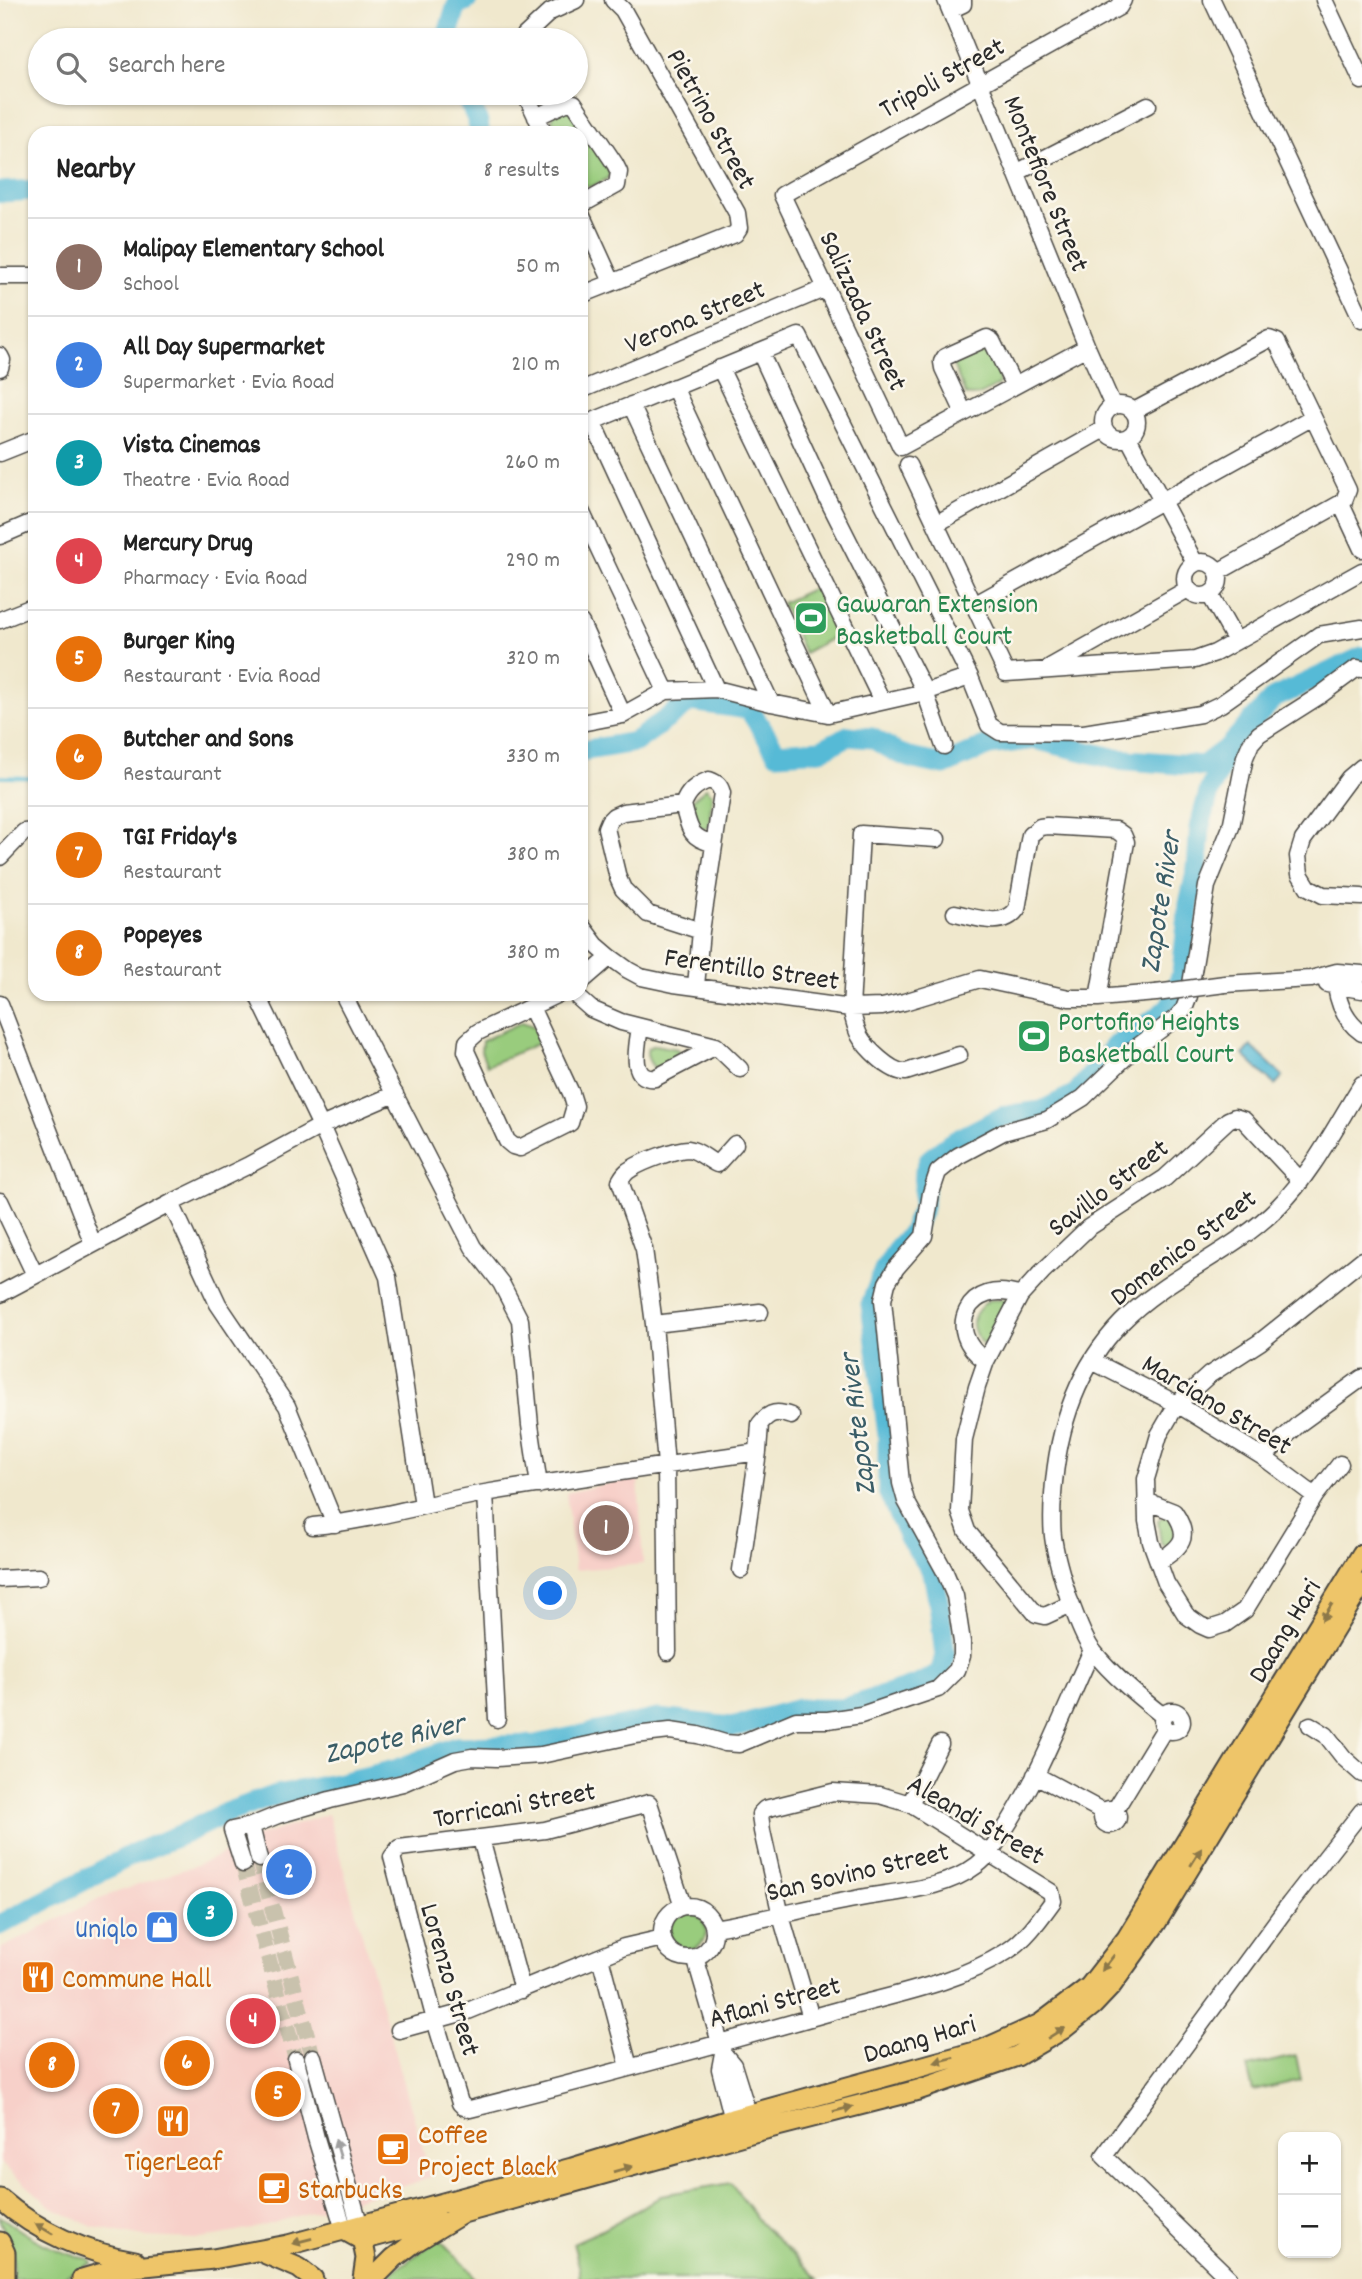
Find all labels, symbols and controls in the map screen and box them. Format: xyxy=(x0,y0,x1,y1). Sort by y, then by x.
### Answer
search box xyxy=(28,28,588,105)
street label: Tripoli Street xyxy=(873,29,1014,131)
street label: Pietrino Street xyxy=(653,43,764,198)
icon: search xyxy=(52,48,90,86)
text: Search here xyxy=(108,48,226,85)
street label: Montefiore Street xyxy=(990,91,1097,279)
text: Nearby xyxy=(56,150,134,193)
text: 8 results xyxy=(484,155,560,188)
street label: Salizzada Street xyxy=(806,226,915,399)
text: Malipay Elementary School xyxy=(123,232,384,269)
text: 1 xyxy=(76,251,82,284)
text: 50 m xyxy=(516,251,560,284)
text: School xyxy=(123,269,179,302)
street label: Verona Street xyxy=(619,272,772,367)
text: All Day Supermarket xyxy=(123,330,325,367)
text: 2 xyxy=(74,349,84,382)
text: 210 m xyxy=(511,349,560,382)
text: Supermarket · Evia Road xyxy=(123,367,335,400)
text: Vista Cinemas xyxy=(123,428,261,465)
text: 3 xyxy=(74,447,84,480)
text: 260 m xyxy=(505,447,560,480)
text: Theatre · Evia Road xyxy=(123,465,290,498)
text: Mercury Drug xyxy=(123,526,253,563)
text: 4 xyxy=(74,545,84,578)
text: 290 m xyxy=(506,545,560,578)
text: Pharmacy · Evia Road xyxy=(123,563,308,596)
place label: Gawaran Extension Basketball Court xyxy=(836,587,1038,659)
sports icon: Gawaran Extension Basketball Court xyxy=(792,599,830,637)
text: Burger King xyxy=(123,624,235,661)
text: 5 xyxy=(74,643,84,676)
text: 320 m xyxy=(506,643,560,676)
text: Restaurant · Evia Road xyxy=(123,661,321,694)
text: Butcher and Sons xyxy=(123,722,294,759)
text: 6 xyxy=(73,741,85,774)
text: 330 m xyxy=(506,741,560,774)
text: Restaurant xyxy=(123,759,222,792)
text: TGI Friday's xyxy=(123,820,238,857)
water label: Zapote River xyxy=(1131,826,1196,976)
text: 7 xyxy=(75,839,83,872)
text: 380 m xyxy=(507,839,560,872)
text: Restaurant xyxy=(123,857,222,890)
text: Popeyes xyxy=(123,918,203,955)
text: 8 xyxy=(74,937,84,970)
text: 380 m xyxy=(507,937,560,970)
street label: Ferentillo Street xyxy=(661,940,841,1004)
text: Restaurant xyxy=(123,955,222,988)
place label: Portofino Heights Basketball Court xyxy=(1058,1005,1240,1077)
sports icon: Portofino Heights Basketball Court xyxy=(1015,1017,1053,1055)
street label: Savillo Street xyxy=(1041,1131,1179,1249)
street label: Domenico Street xyxy=(1103,1181,1267,1319)
street label: Marciano Street xyxy=(1133,1347,1298,1468)
water label: Zapote River xyxy=(830,1348,890,1498)
pin: 1 xyxy=(583,1502,629,1554)
street label: Daang Hari xyxy=(1240,1573,1334,1692)
your location xyxy=(533,1576,567,1610)
one-way arrow xyxy=(1321,1603,1333,1622)
water label: Zapote River xyxy=(321,1704,472,1778)
street label: Aleandi Street xyxy=(898,1767,1051,1878)
street label: Torricani Street xyxy=(431,1774,599,1842)
street label: San Sovino Street xyxy=(763,1834,953,1915)
pin: 2 xyxy=(266,1846,312,1898)
one-way arrow xyxy=(1190,1848,1203,1867)
pin: 3 xyxy=(187,1888,233,1940)
street label: Lorenzo Street xyxy=(406,1899,488,2061)
shop icon: Uniqlo xyxy=(143,1908,181,1946)
place label: Uniqlo xyxy=(75,1912,138,1952)
one-way arrow xyxy=(1101,1954,1116,1972)
restaurant icon: Commune Hall xyxy=(19,1958,57,1996)
place label: Commune Hall xyxy=(62,1962,212,2002)
street label: Aflani Street xyxy=(705,1968,846,2042)
pin: 4 xyxy=(230,1995,276,2047)
street label: Daang Hari xyxy=(859,2007,981,2077)
one-way arrow xyxy=(1046,2027,1066,2040)
pin: 6 xyxy=(164,2037,210,2089)
pin: 8 xyxy=(29,2039,75,2091)
one-way arrow xyxy=(932,2055,954,2066)
pin: 5 xyxy=(255,2068,301,2120)
pin: 7 xyxy=(93,2085,139,2137)
restaurant icon: TigerLeaf xyxy=(154,2102,192,2140)
one-way arrow xyxy=(832,2103,854,2114)
place label: Coffee Project Black xyxy=(418,2118,557,2190)
cafe icon: Coffee Project Black xyxy=(374,2130,412,2168)
map controls xyxy=(1278,2132,1341,2258)
button: + xyxy=(1278,2132,1341,2195)
one-way arrow xyxy=(332,2138,343,2160)
place label: TigerLeaf xyxy=(124,2145,223,2185)
one-way arrow xyxy=(613,2163,634,2173)
cafe icon: Starbucks xyxy=(255,2169,293,2207)
place label: Starbucks xyxy=(298,2173,403,2213)
button: − xyxy=(1278,2195,1341,2258)
one-way arrow xyxy=(34,2223,53,2235)
one-way arrow xyxy=(291,2236,313,2247)

